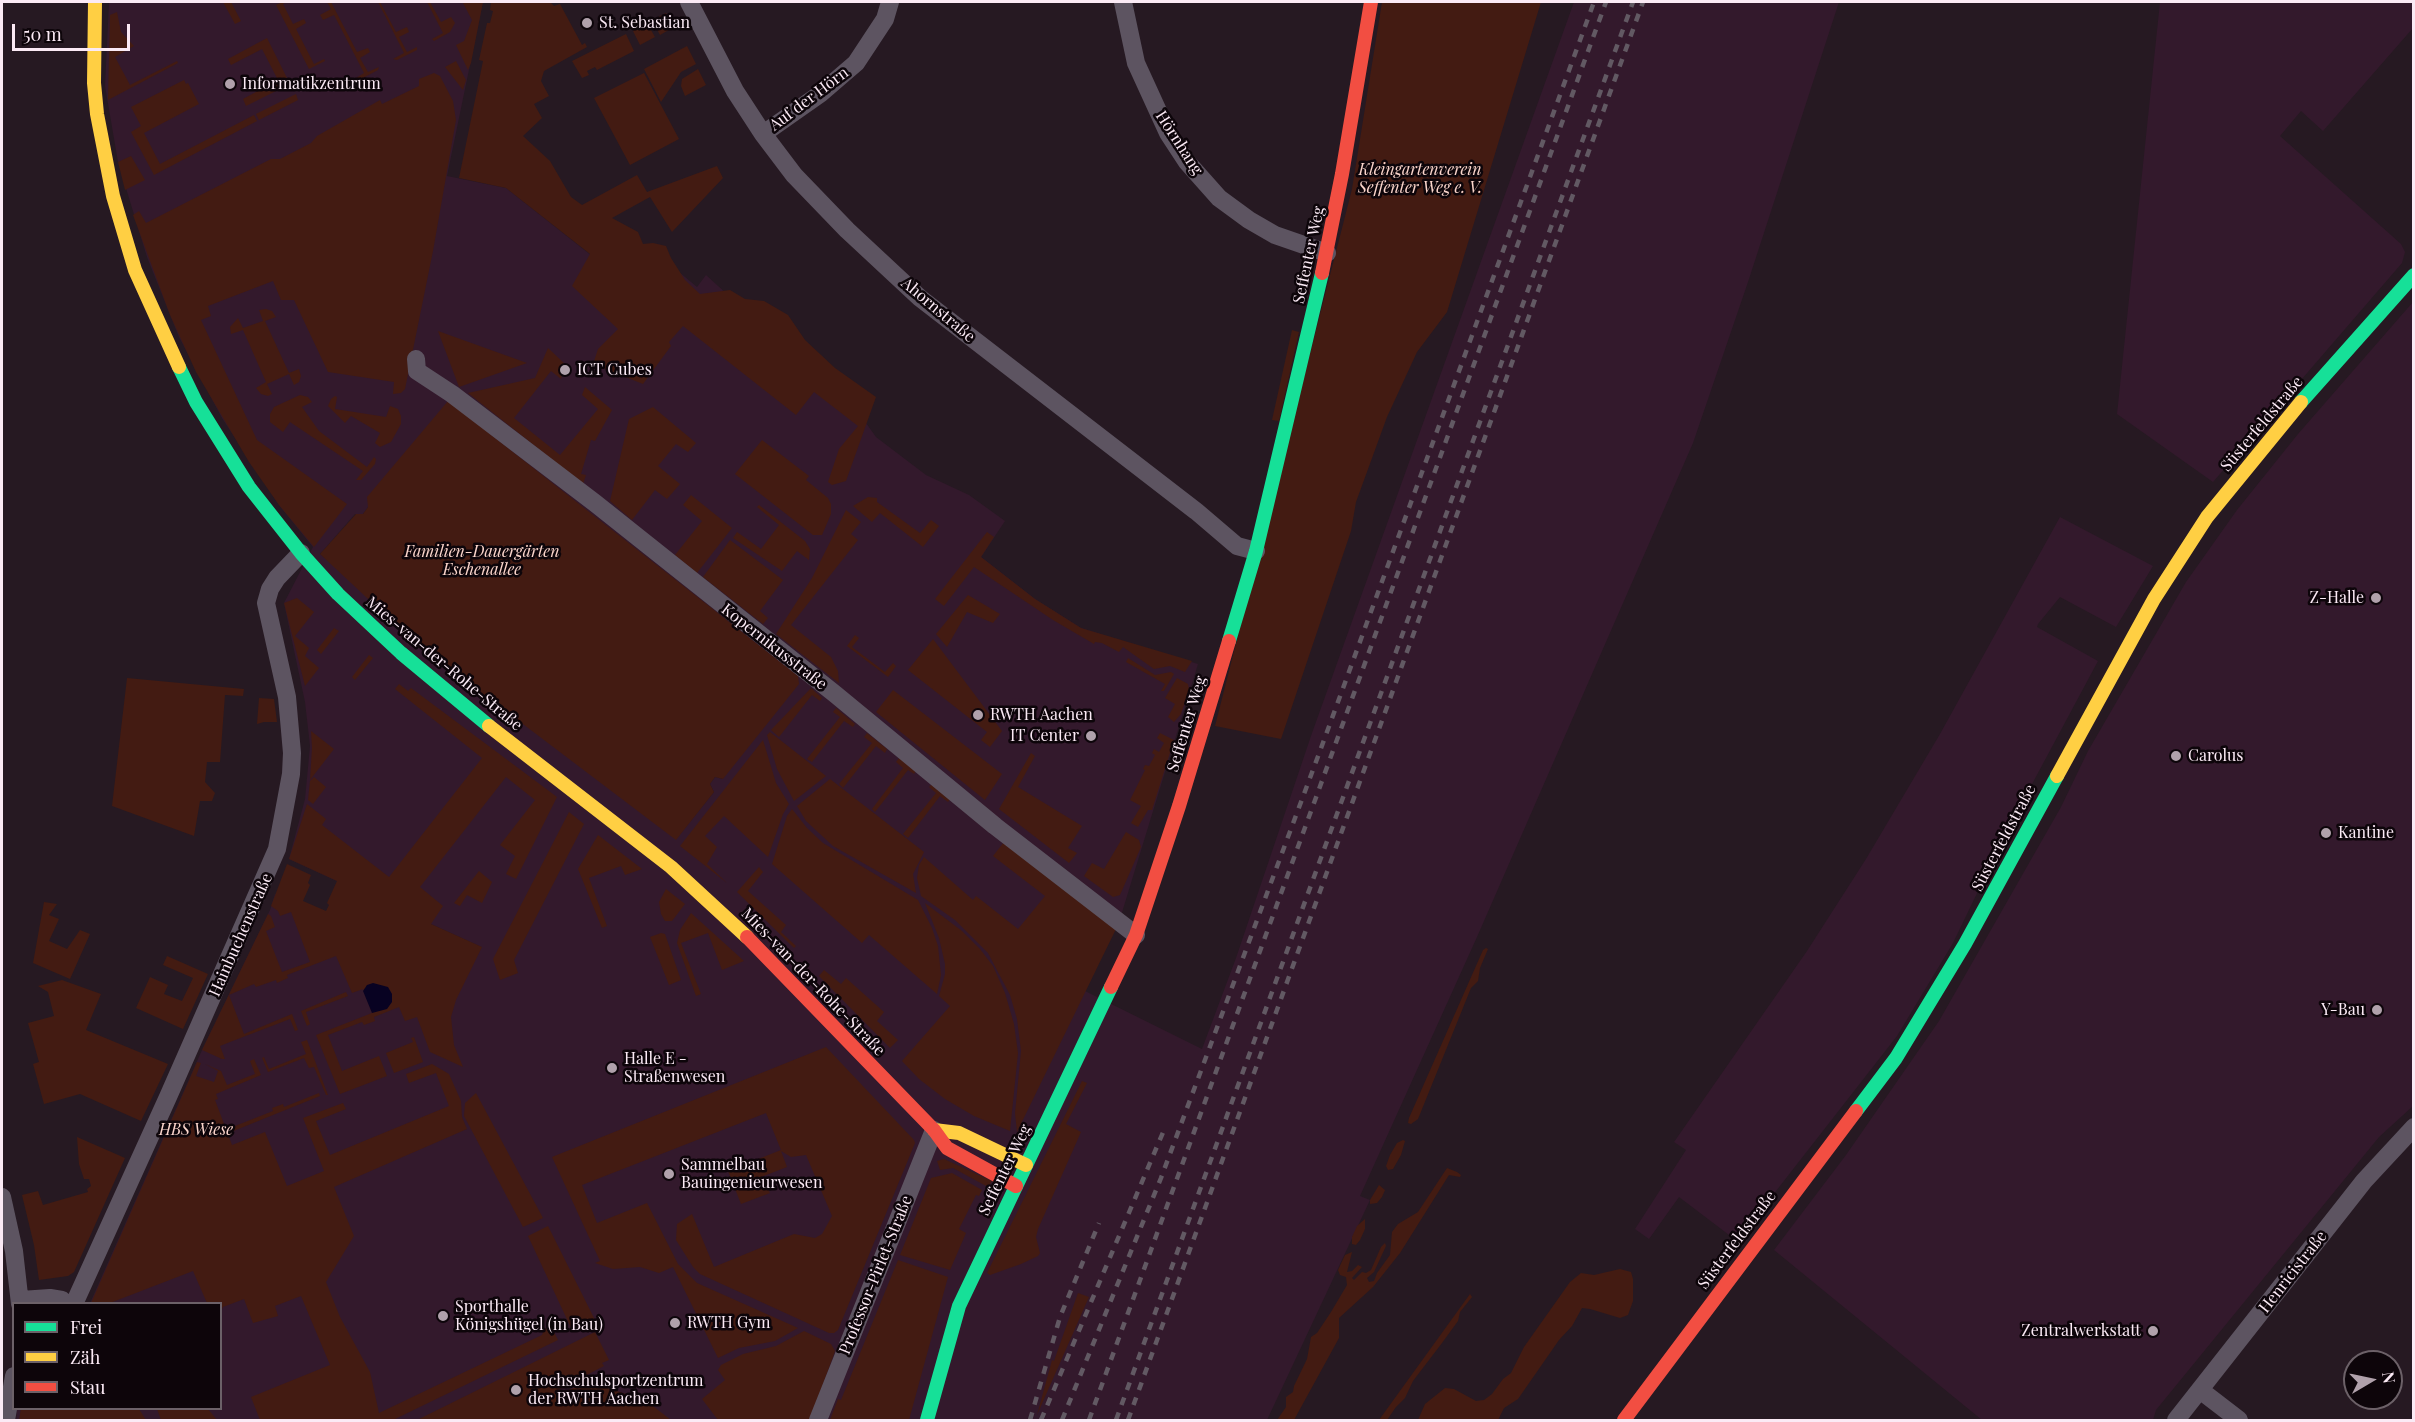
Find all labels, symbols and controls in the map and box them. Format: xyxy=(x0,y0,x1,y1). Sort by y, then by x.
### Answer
scale bar xyxy=(15,12,134,50)
place label: St. Sebastian xyxy=(599,13,690,33)
marker: St. Sebastian xyxy=(580,16,594,30)
text: 50 m xyxy=(23,22,62,46)
street label: Auf der Hörn xyxy=(766,63,852,135)
place label: Informatikzentrum xyxy=(242,74,381,94)
marker: Informatikzentrum xyxy=(223,77,237,91)
street label: Hörnhang xyxy=(1151,107,1207,179)
park label: Kleingartenverein Seffenter Weg e. V. xyxy=(1358,160,1482,198)
street label: Seffenter Weg xyxy=(1289,204,1329,306)
street label: Ahornstraße xyxy=(897,274,979,346)
place label: ICT Cubes xyxy=(577,360,652,380)
marker: ICT Cubes xyxy=(558,363,572,377)
street label: Süsterfeldstraße xyxy=(2217,373,2307,475)
park label: Familien-Dauergärten Eschenallee xyxy=(405,542,559,580)
place label: Z-Halle xyxy=(2309,588,2364,608)
marker: Z-Halle xyxy=(2369,591,2383,605)
street label: Mies-van-der-Rohe-Straße xyxy=(362,593,526,735)
street label: Kopernikusstraße xyxy=(717,600,831,694)
street label: Seffenter Weg xyxy=(1163,674,1211,774)
place label: RWTH Aachen xyxy=(990,705,1093,725)
marker: RWTH Aachen xyxy=(971,708,985,722)
place label: IT Center xyxy=(1010,726,1079,746)
marker: IT Center xyxy=(1084,729,1098,743)
place label: Carolus xyxy=(2188,746,2243,766)
marker: Carolus xyxy=(2169,749,2183,763)
street label: Süsterfeldstraße xyxy=(1968,781,2040,895)
place label: Kantine xyxy=(2338,823,2394,843)
marker: Kantine xyxy=(2319,826,2333,840)
street label: Hainbuchenstraße xyxy=(205,870,277,1000)
street label: Mies-van-der-Rohe-Straße xyxy=(737,904,889,1060)
place label: Y-Bau xyxy=(2321,1000,2365,1020)
marker: Y-Bau xyxy=(2370,1003,2384,1017)
place label: Halle E - Straßenwesen xyxy=(624,1049,725,1087)
marker: Halle E - Straßenwesen xyxy=(605,1061,619,1075)
park label: HBS Wiese xyxy=(159,1120,233,1140)
street label: Seffenter Weg xyxy=(975,1121,1035,1219)
place label: Sammelbau Bauingenieurwesen xyxy=(681,1155,823,1193)
marker: Sammelbau Bauingenieurwesen xyxy=(662,1167,676,1181)
street label: Süsterfeldstraße xyxy=(1694,1187,1780,1293)
street label: Professor-Pirlet-Straße xyxy=(835,1193,917,1357)
street label: Henricistraße xyxy=(2255,1227,2331,1317)
place label: Sporthalle Königshügel (in Bau) xyxy=(455,1297,603,1335)
legend xyxy=(12,1302,222,1410)
marker: Sporthalle Königshügel (in Bau) xyxy=(436,1309,450,1323)
place label: RWTH Gym xyxy=(687,1313,770,1333)
text: Frei xyxy=(70,1315,102,1339)
marker: RWTH Gym xyxy=(668,1316,682,1330)
place label: Zentralwerkstatt xyxy=(2021,1321,2141,1341)
marker: Zentralwerkstatt xyxy=(2146,1324,2160,1338)
text: Zäh xyxy=(70,1345,100,1369)
north arrow xyxy=(2343,1350,2403,1410)
text: N xyxy=(2378,1370,2401,1385)
place label: Hochschulsportzentrum der RWTH Aachen xyxy=(528,1371,704,1409)
text: Stau xyxy=(70,1375,106,1399)
marker: Hochschulsportzentrum der RWTH Aachen xyxy=(509,1383,523,1397)

